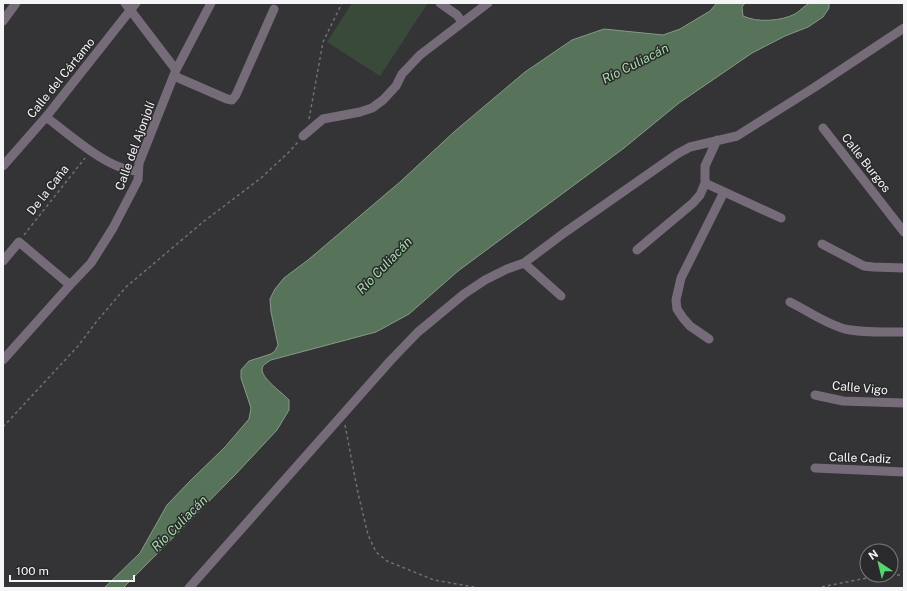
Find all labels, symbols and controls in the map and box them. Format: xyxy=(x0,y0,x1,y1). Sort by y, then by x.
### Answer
street label: Calle del Cártamo xyxy=(24,35,98,121)
water label: Río Culiacán xyxy=(599,40,671,87)
street label: Calle del Ajonjolí xyxy=(112,99,158,192)
street label: Calle Burgos xyxy=(839,131,893,195)
street label: De la Caña xyxy=(24,162,72,218)
water label: Río Culiacán xyxy=(354,234,415,297)
street label: Calle Vigo xyxy=(831,379,889,397)
street label: Calle Cadiz xyxy=(829,450,891,466)
water label: Río Culiacán xyxy=(148,492,210,554)
north arrow xyxy=(859,543,899,583)
text: N xyxy=(866,547,880,562)
scale bar xyxy=(10,557,134,583)
text: 100 m xyxy=(16,564,49,578)

